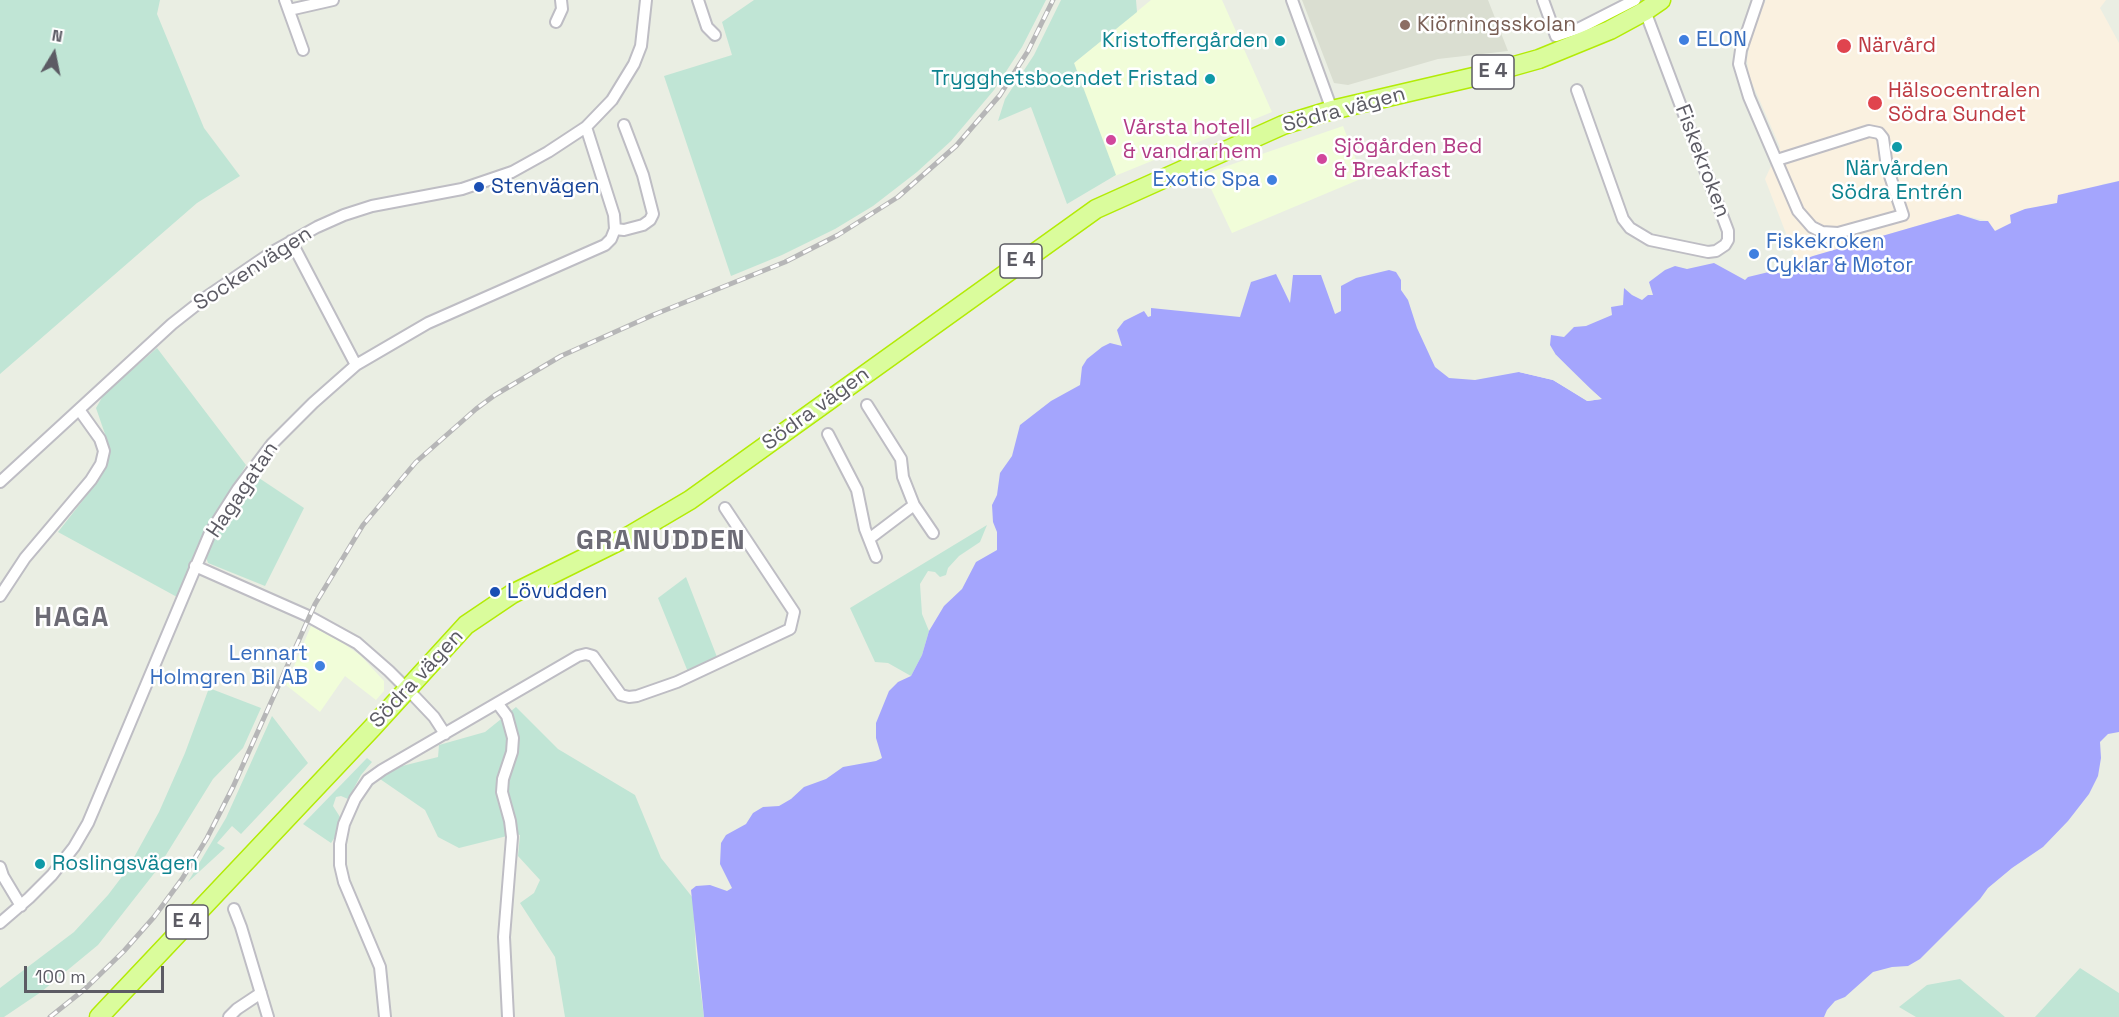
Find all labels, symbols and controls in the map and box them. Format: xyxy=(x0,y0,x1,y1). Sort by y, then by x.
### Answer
place label: Kiörningsskolan xyxy=(1417,12,1576,38)
marker: Kiörningsskolan xyxy=(1398,18,1412,32)
north arrow xyxy=(24,24,84,84)
text: N xyxy=(50,25,64,47)
place label: ELON xyxy=(1696,27,1747,53)
place label: Kristoffergården xyxy=(1102,28,1268,54)
marker: ELON xyxy=(1677,33,1691,47)
place label: Närvård xyxy=(1858,33,1936,59)
marker: Kristoffergården xyxy=(1273,34,1287,48)
marker: Närvård xyxy=(1835,37,1853,55)
road number: E 4 xyxy=(1472,55,1514,89)
place label: Trygghetsboendet Fristad xyxy=(931,66,1198,92)
marker: Trygghetsboendet Fristad xyxy=(1203,72,1217,86)
place label: Hälsocentralen Södra Sundet xyxy=(1888,78,2040,128)
street label: Södra vägen xyxy=(1280,82,1408,138)
marker: Hälsocentralen Södra Sundet xyxy=(1866,94,1884,112)
street label: Fiskekroken xyxy=(1669,101,1735,221)
place label: Vårsta hotell & vandrarhem xyxy=(1123,115,1261,165)
marker: Vårsta hotell & vandrarhem xyxy=(1104,133,1118,147)
place label: Sjögården Bed & Breakfast xyxy=(1334,134,1482,184)
marker: Närvården Södra Entrén xyxy=(1890,140,1904,154)
marker: Sjögården Bed & Breakfast xyxy=(1315,152,1329,166)
place label: Närvården Södra Entrén xyxy=(1831,156,1963,206)
place label: Exotic Spa xyxy=(1153,167,1260,193)
marker: Exotic Spa xyxy=(1265,173,1279,187)
place label: Stenvägen xyxy=(491,174,600,200)
marker: Stenvägen xyxy=(472,180,486,194)
street label: Sockenvägen xyxy=(189,221,317,317)
place label: Fiskekroken Cyklar & Motor xyxy=(1766,229,1913,279)
road number: E 4 xyxy=(1000,244,1042,278)
marker: Fiskekroken Cyklar & Motor xyxy=(1747,247,1761,261)
street label: Södra vägen xyxy=(758,362,874,456)
street label: Hagagatan xyxy=(202,437,284,543)
district label: GRANUDDEN xyxy=(576,526,746,558)
place label: Lövudden xyxy=(507,579,607,605)
marker: Lövudden xyxy=(488,585,502,599)
district label: HAGA xyxy=(34,603,110,635)
street label: Södra vägen xyxy=(365,624,469,734)
place label: Lennart Holmgren Bil AB xyxy=(150,641,308,691)
marker: Lennart Holmgren Bil AB xyxy=(313,659,327,673)
place label: Roslingsvägen xyxy=(52,851,198,877)
marker: Roslingsvägen xyxy=(33,857,47,871)
road number: E 4 xyxy=(166,905,208,939)
scale bar xyxy=(27,954,166,992)
text: 100 m xyxy=(35,965,86,988)

